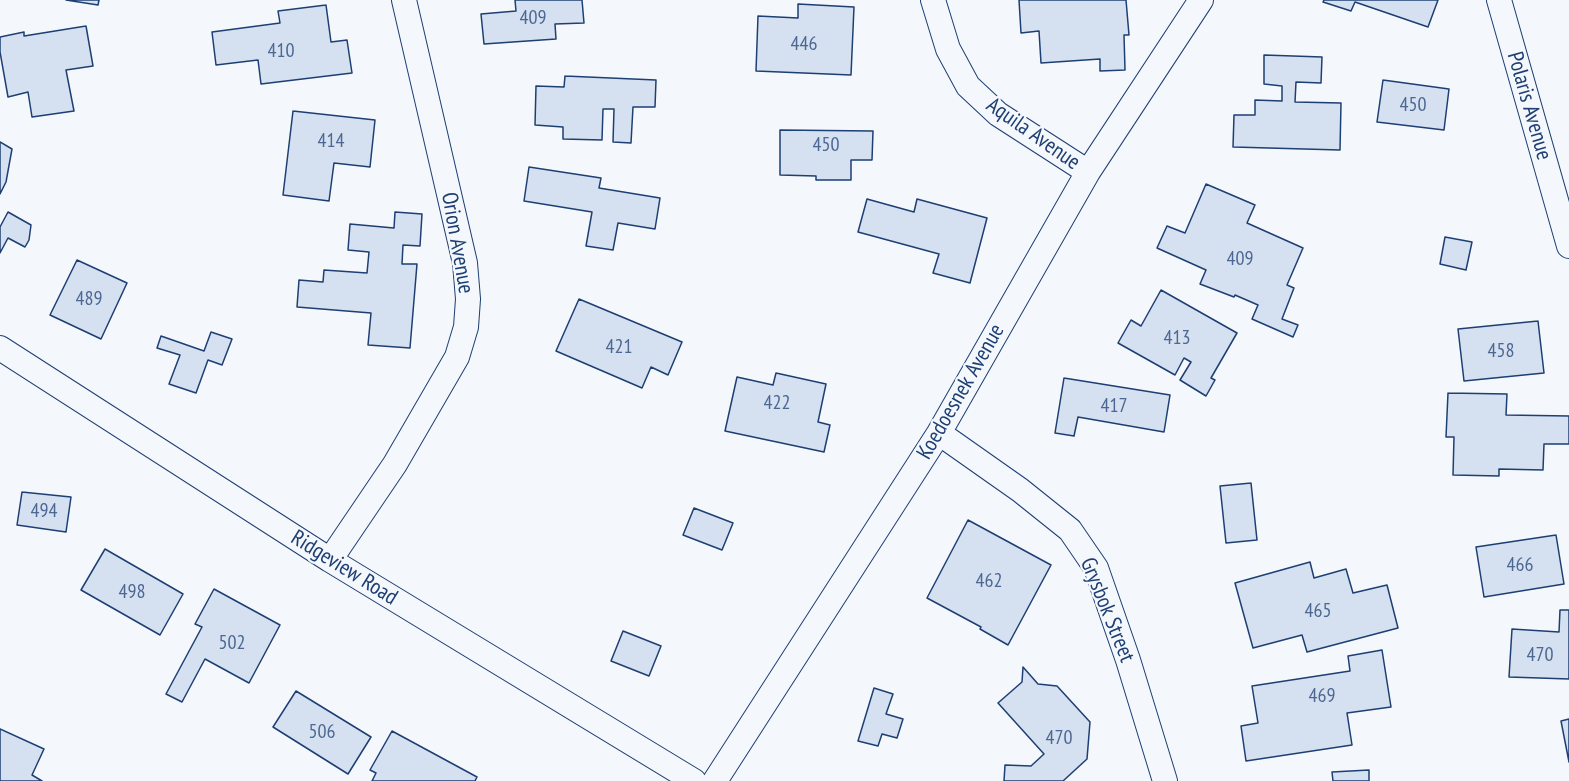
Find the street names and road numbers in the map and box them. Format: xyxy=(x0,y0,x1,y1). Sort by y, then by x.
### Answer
street label: Polaris Avenue xyxy=(1501,49,1557,163)
street label: Aquila Avenue xyxy=(981,92,1085,176)
street label: Orion Avenue xyxy=(435,190,479,296)
street label: Koedoesnek Avenue xyxy=(912,320,1010,464)
street label: Ridgeview Road xyxy=(286,525,402,611)
street label: Grysbok Street xyxy=(1074,554,1140,666)

